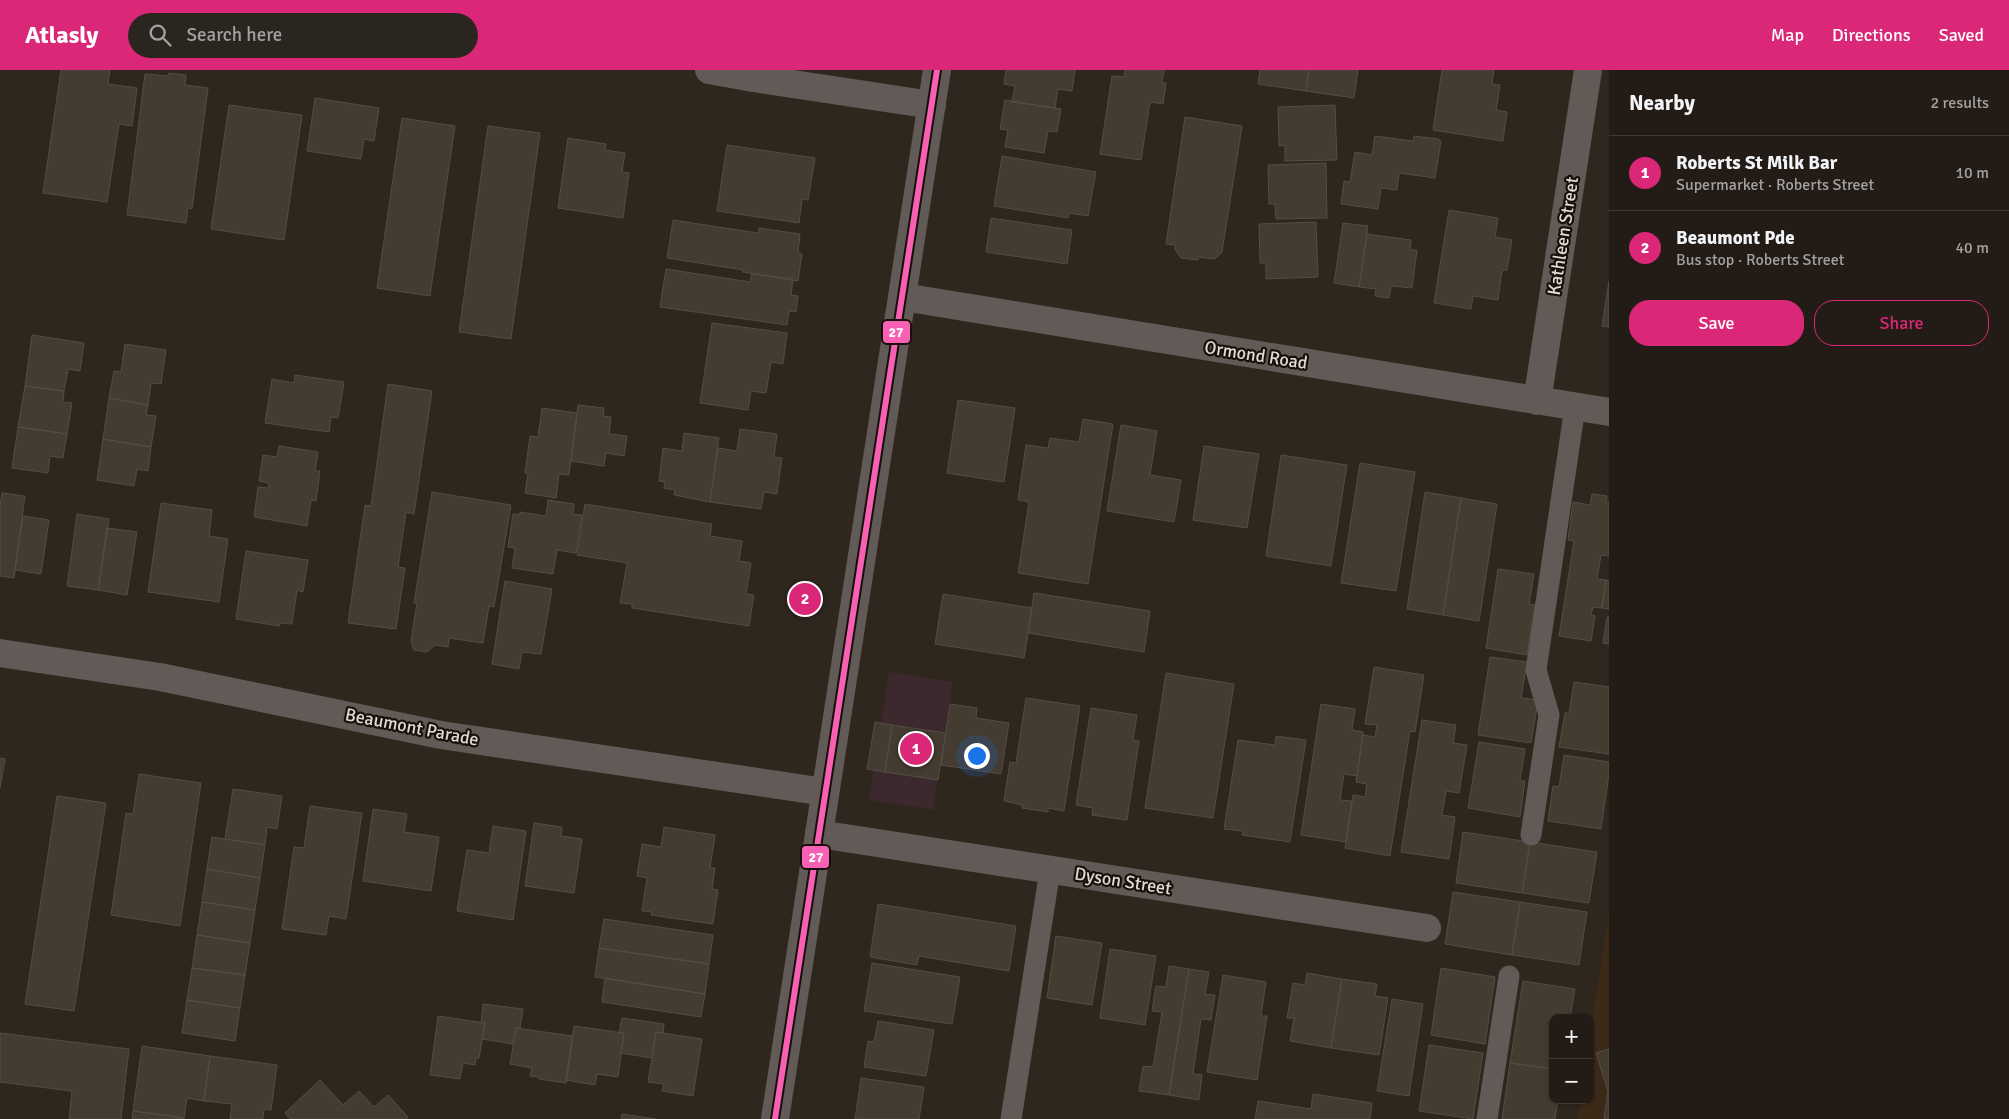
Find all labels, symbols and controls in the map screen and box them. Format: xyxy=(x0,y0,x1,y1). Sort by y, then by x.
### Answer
search box xyxy=(128,13,478,58)
text: Atlasly xyxy=(25,20,98,50)
icon: search xyxy=(146,21,174,49)
text: Search here xyxy=(186,23,282,47)
text: Map xyxy=(1771,24,1804,46)
text: Directions xyxy=(1832,24,1911,46)
text: Saved xyxy=(1939,24,1984,46)
text: Nearby xyxy=(1629,90,1695,116)
text: 2 results xyxy=(1930,93,1989,113)
text: Roberts St Milk Bar xyxy=(1676,151,1837,175)
text: 1 xyxy=(1641,163,1649,183)
text: 10 m xyxy=(1955,163,1989,183)
street label: Kathleen Street xyxy=(1543,175,1583,297)
text: Supermarket · Roberts Street xyxy=(1676,175,1874,195)
text: Beaumont Pde xyxy=(1676,226,1795,250)
text: 2 xyxy=(1641,238,1649,258)
text: 40 m xyxy=(1955,238,1989,258)
text: Bus stop · Roberts Street xyxy=(1676,250,1844,270)
button: Save xyxy=(1629,300,1804,346)
button: Share xyxy=(1814,300,1989,346)
line badge: 27 xyxy=(882,320,911,344)
text: 27 xyxy=(888,324,904,341)
street label: Ormond Road xyxy=(1203,336,1309,374)
pin: 2 xyxy=(789,580,821,618)
street label: Beaumont Parade xyxy=(343,703,481,751)
pin: 1 xyxy=(900,730,932,768)
your location xyxy=(964,743,990,769)
line badge: 27 xyxy=(801,845,830,869)
text: 27 xyxy=(808,849,824,866)
street label: Dyson Street xyxy=(1073,862,1173,900)
map controls xyxy=(1549,1014,1594,1104)
button: + xyxy=(1549,1014,1594,1059)
button: − xyxy=(1549,1059,1594,1104)

